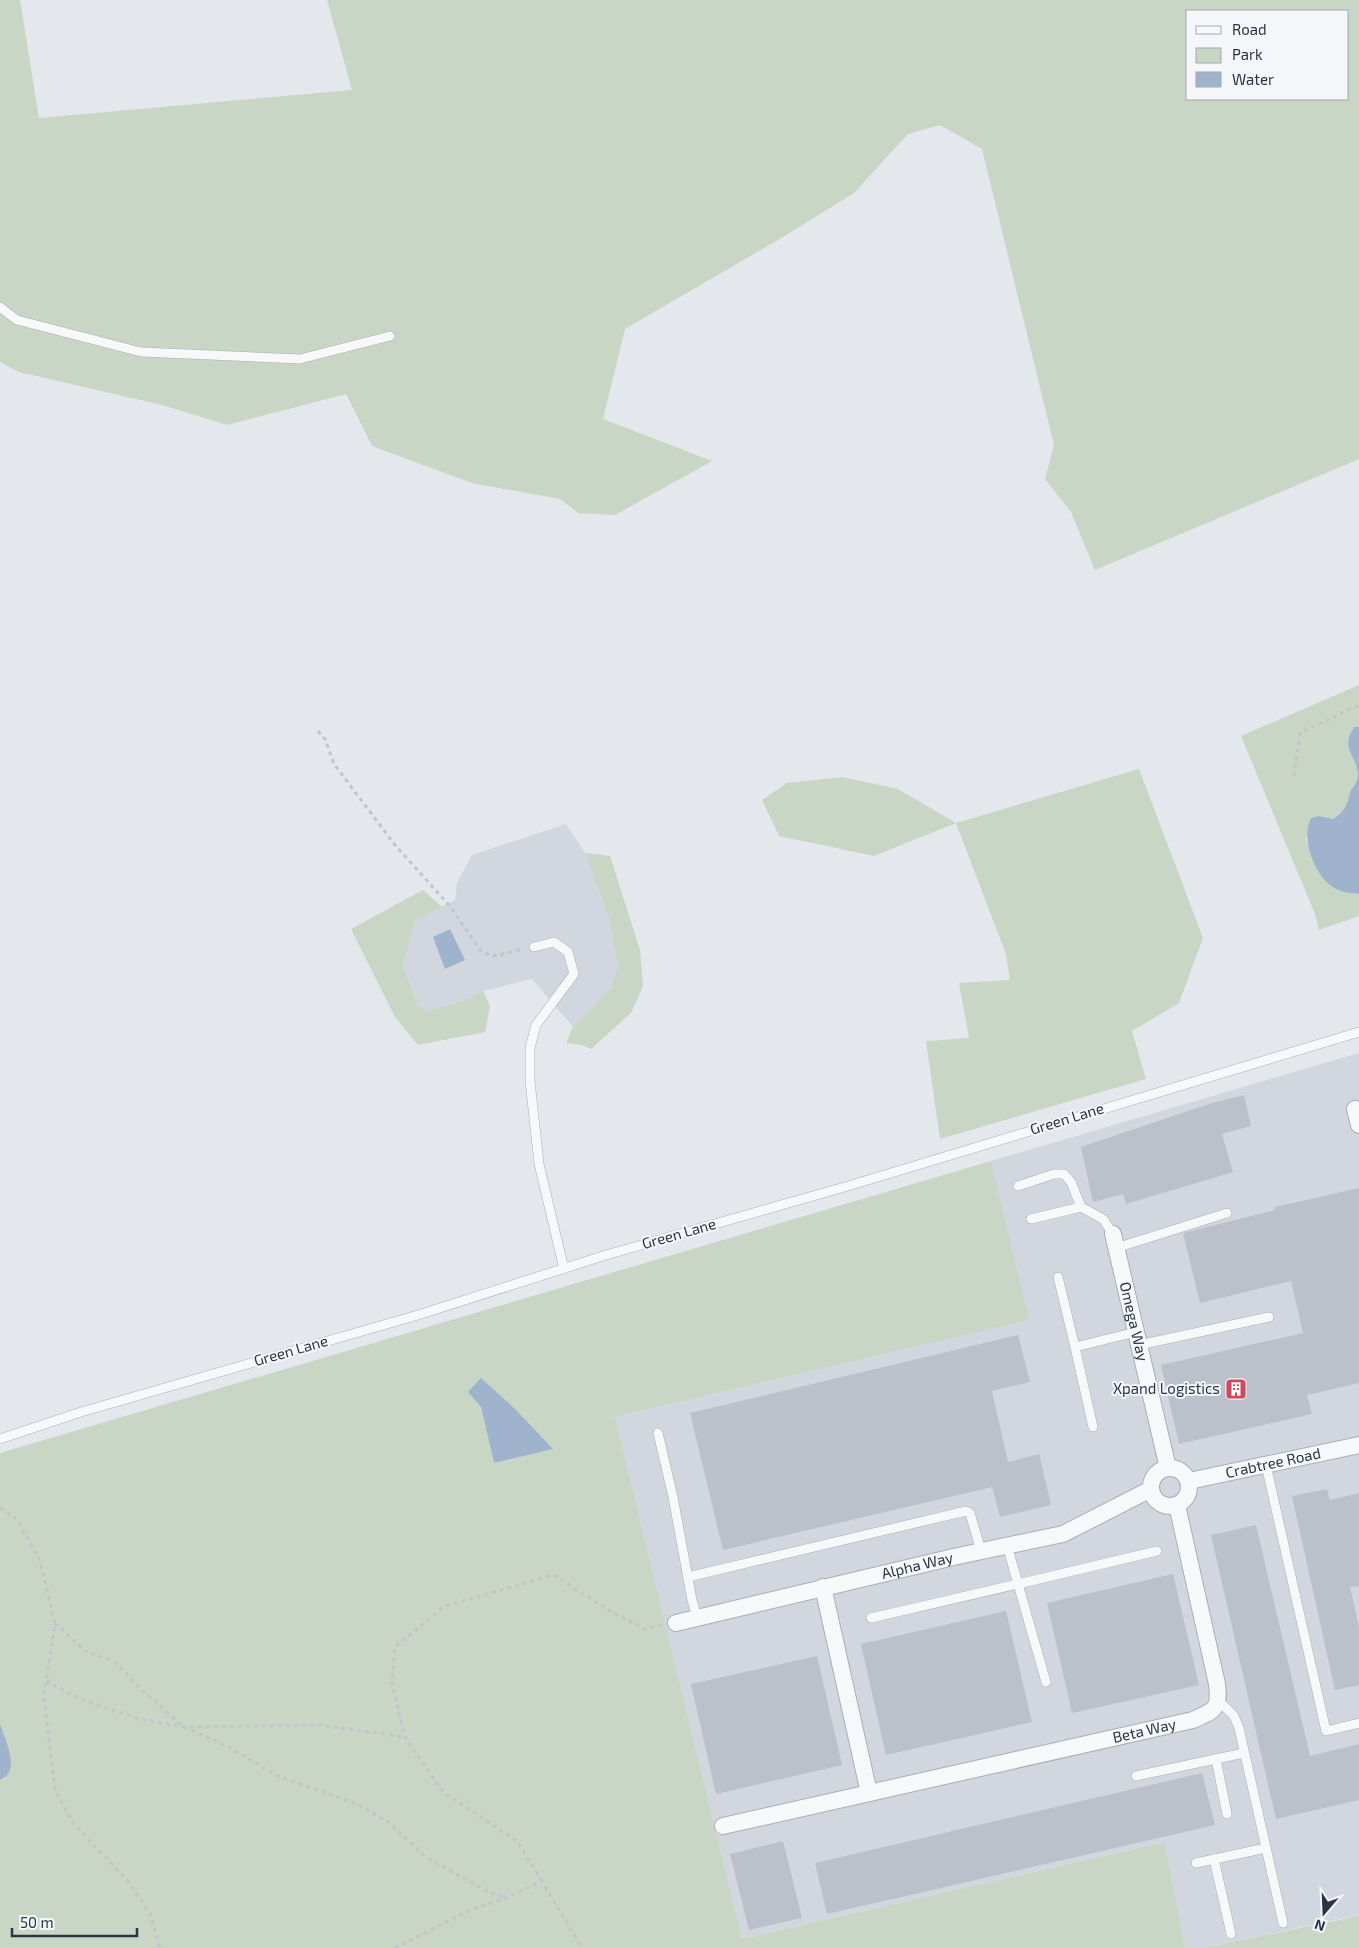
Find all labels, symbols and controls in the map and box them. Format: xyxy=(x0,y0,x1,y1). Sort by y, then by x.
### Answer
legend xyxy=(1186,10,1349,100)
text: Road xyxy=(1232,20,1267,38)
text: Park xyxy=(1232,45,1263,63)
text: Water xyxy=(1232,70,1274,88)
street label: Green Lane xyxy=(1028,1098,1106,1138)
street label: Green Lane xyxy=(640,1214,718,1252)
street label: Omega Way xyxy=(1117,1280,1153,1363)
street label: Green Lane xyxy=(252,1331,330,1369)
building icon: Xpand Logistics xyxy=(1224,1377,1248,1401)
place label: Xpand Logistics xyxy=(1113,1379,1220,1397)
street label: Crabtree Road xyxy=(1224,1443,1322,1481)
street label: Alpha Way xyxy=(880,1548,955,1582)
street label: Beta Way xyxy=(1111,1714,1178,1746)
north arrow xyxy=(1299,1888,1349,1938)
scale bar xyxy=(12,1906,138,1938)
text: 50 m xyxy=(20,1913,54,1931)
text: N xyxy=(1312,1916,1327,1935)

